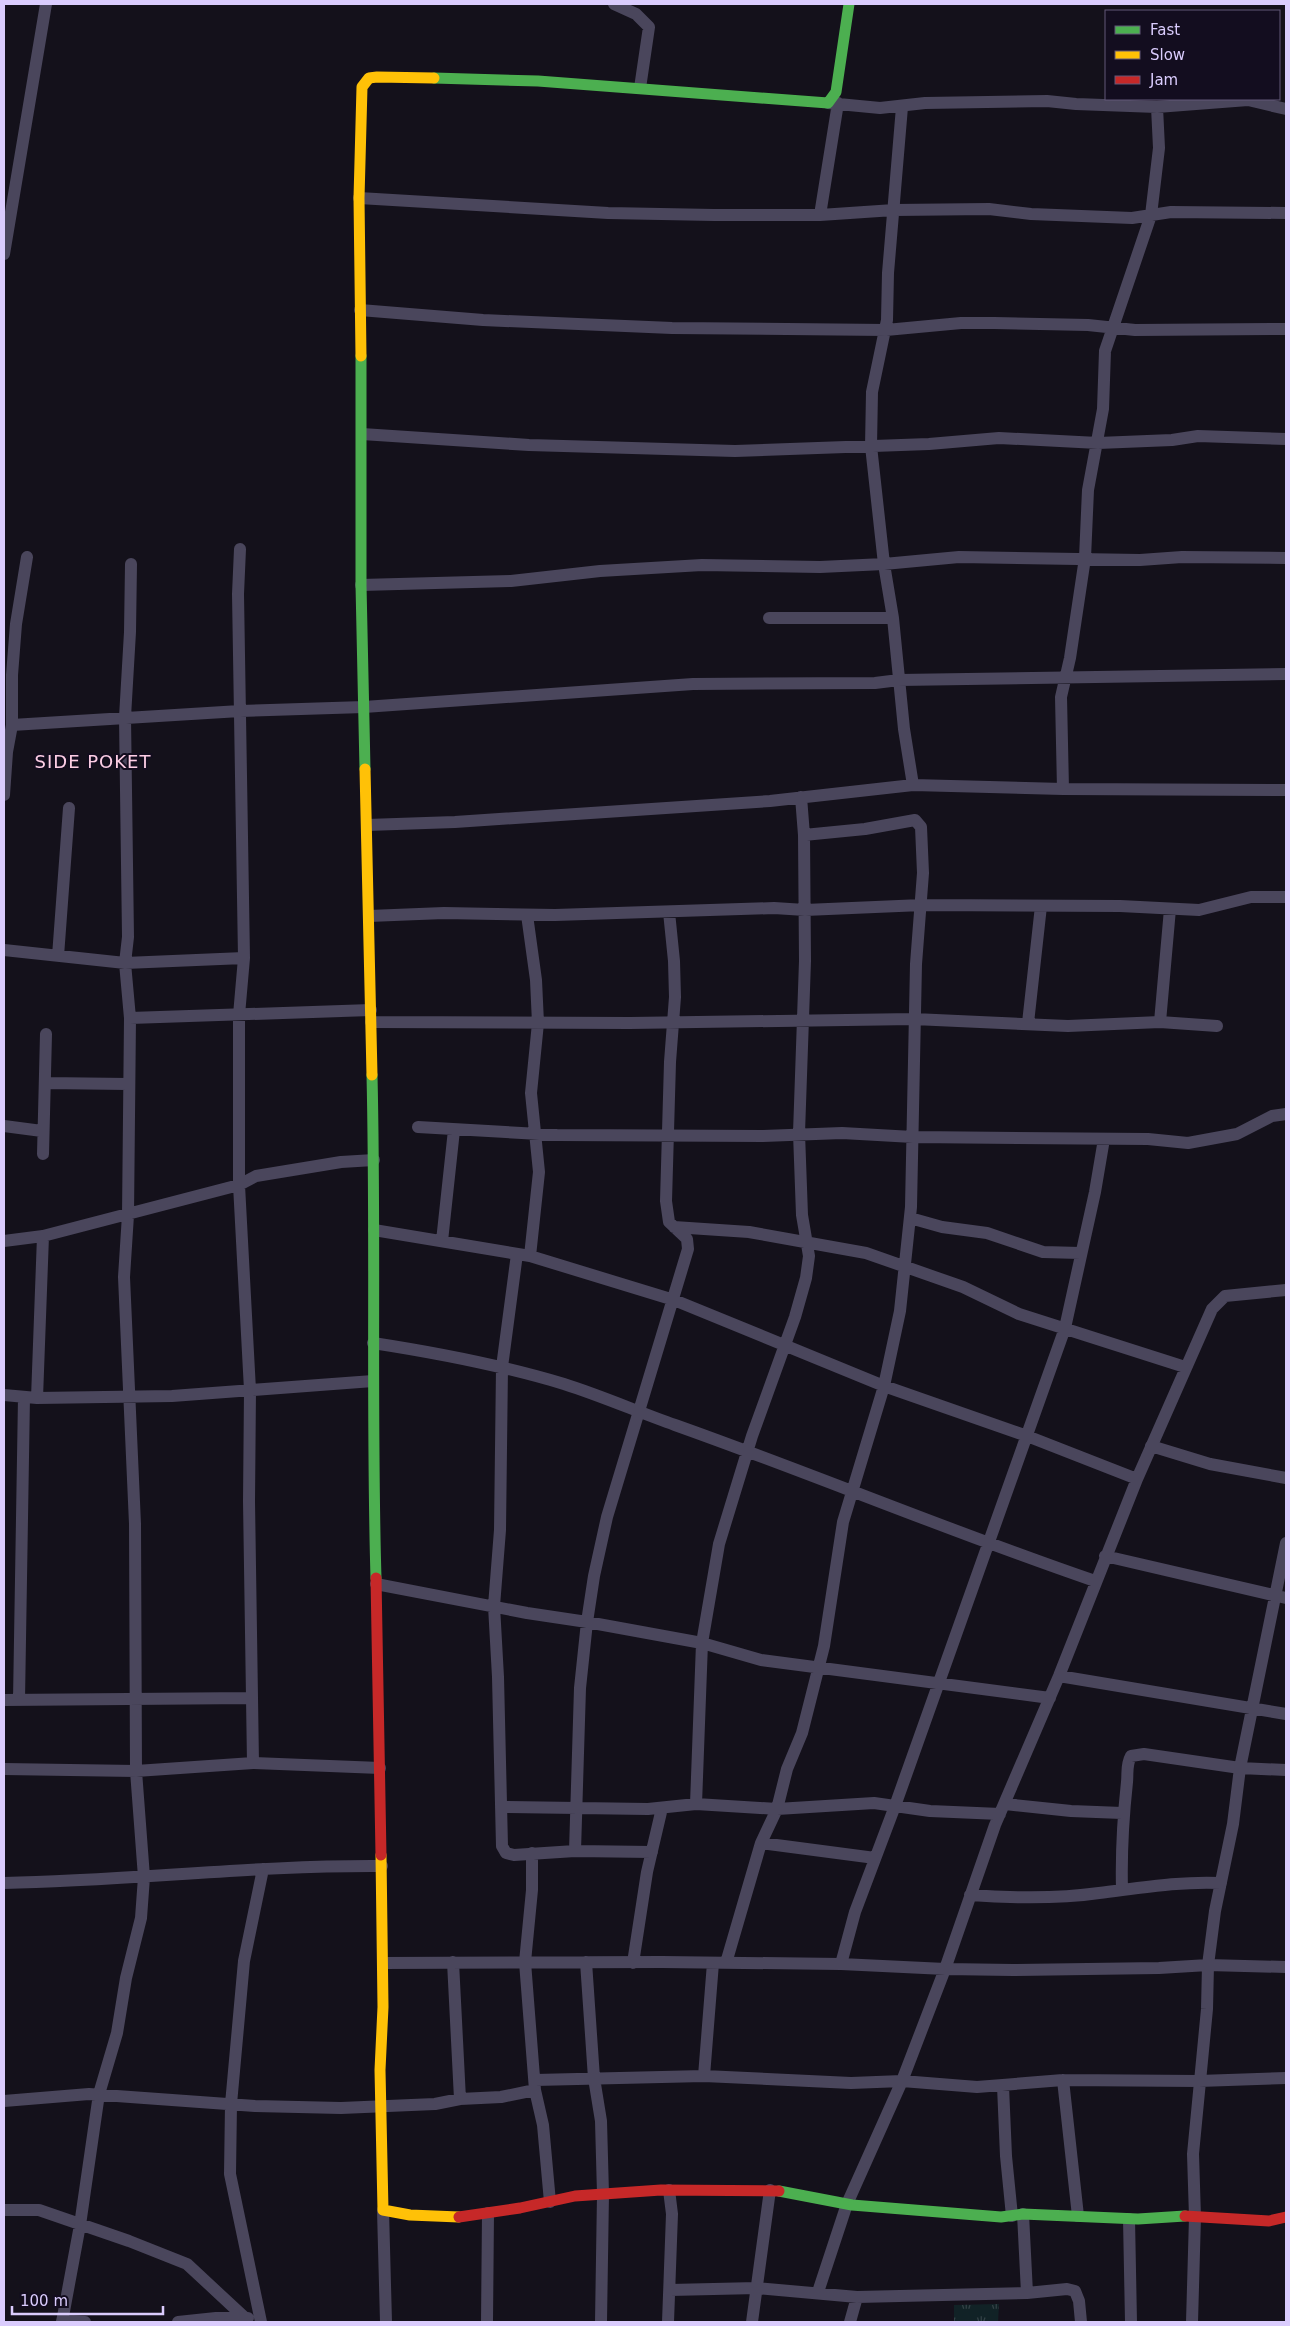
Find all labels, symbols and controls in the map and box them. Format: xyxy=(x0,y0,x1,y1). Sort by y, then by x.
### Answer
legend xyxy=(1105,10,1280,100)
text: Fast xyxy=(1150,21,1180,39)
text: Slow xyxy=(1150,46,1185,64)
text: Jam xyxy=(1149,71,1178,89)
district label: SIDE POKET xyxy=(35,751,151,772)
scale bar xyxy=(12,2284,164,2316)
text: 100 m xyxy=(20,2292,68,2310)

